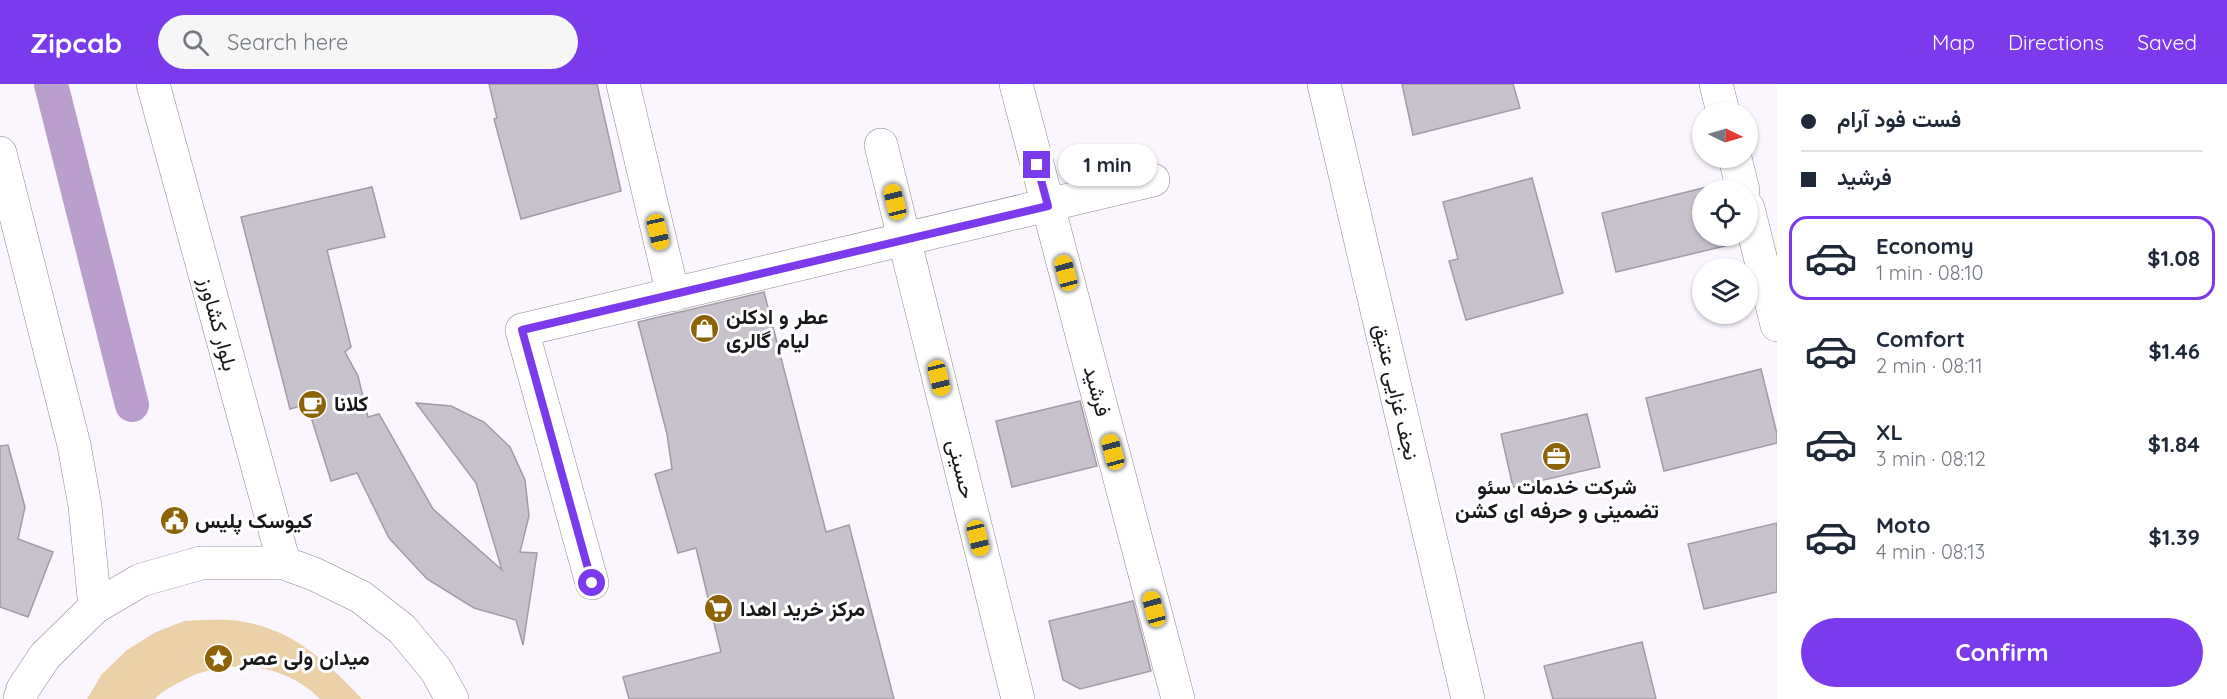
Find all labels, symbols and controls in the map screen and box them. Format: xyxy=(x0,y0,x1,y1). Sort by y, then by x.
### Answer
search box xyxy=(158,15,578,69)
text: Zipcab xyxy=(30,25,122,60)
icon: search xyxy=(179,26,212,59)
text: Search here xyxy=(227,28,349,56)
text: Map xyxy=(1932,29,1975,55)
text: Directions xyxy=(2008,29,2104,55)
text: Saved xyxy=(2137,29,2197,55)
north arrow xyxy=(1692,102,1758,168)
map controls xyxy=(1692,102,1758,324)
text: فست فود آرام xyxy=(1837,105,1961,133)
callout: 1 min xyxy=(1058,144,1157,186)
route end xyxy=(1023,151,1050,178)
text: 1 min xyxy=(1083,152,1132,177)
text: فرشید xyxy=(1837,163,1892,191)
button: locate xyxy=(1692,180,1758,246)
car xyxy=(882,182,908,222)
car xyxy=(645,212,671,252)
icon: car xyxy=(1804,231,1858,285)
text: Economy xyxy=(1876,232,1974,260)
text: $1.08 xyxy=(2147,244,2200,272)
car xyxy=(1053,253,1079,293)
button: layers xyxy=(1692,258,1758,324)
text: 1 min · 08:10 xyxy=(1876,260,1984,285)
street label: بلوار کشاورز xyxy=(193,273,244,374)
place label: عطر و ادکلن لیام گالری xyxy=(726,303,828,355)
shop icon: عطر و ادکلن لیام گالری xyxy=(689,313,721,345)
street label: نجف غزایی عتیق xyxy=(1368,321,1425,463)
icon: car xyxy=(1804,324,1858,378)
text: Comfort xyxy=(1876,325,1965,353)
text: $1.46 xyxy=(2148,337,2200,365)
text: 2 min · 08:11 xyxy=(1876,353,1983,378)
car xyxy=(926,358,952,398)
street label: فرشید xyxy=(1078,363,1117,419)
cafe icon: کلانا xyxy=(297,388,329,420)
place label: کلانا xyxy=(334,390,368,416)
icon: car xyxy=(1804,417,1858,471)
text: XL xyxy=(1876,418,1903,446)
text: $1.84 xyxy=(2148,430,2200,458)
car xyxy=(1100,432,1126,472)
street label: حسینی xyxy=(942,436,982,501)
office icon: شرکت خدمات سئو تضمینی و حرفه ای کشن xyxy=(1541,440,1573,472)
text: 3 min · 08:12 xyxy=(1876,446,1986,471)
place label: شرکت خدمات سئو تضمینی و حرفه ای کشن xyxy=(1455,473,1659,524)
public building icon: کیوسک پلیس xyxy=(158,505,190,537)
place label: کیوسک پلیس xyxy=(195,507,313,535)
icon: car xyxy=(1804,510,1858,564)
text: Moto xyxy=(1876,511,1930,539)
car xyxy=(965,518,991,558)
text: $1.39 xyxy=(2149,523,2200,551)
text: 4 min · 08:13 xyxy=(1876,539,1985,564)
route start xyxy=(578,569,605,596)
car xyxy=(1141,589,1167,629)
supermarket icon: مرکز خرید اهدا xyxy=(703,593,735,625)
place label: مرکز خرید اهدا xyxy=(740,595,865,622)
button: Confirm xyxy=(1801,618,2203,687)
place icon: میدان ولی عصر xyxy=(203,642,235,674)
place label: میدان ولی عصر xyxy=(239,644,370,671)

